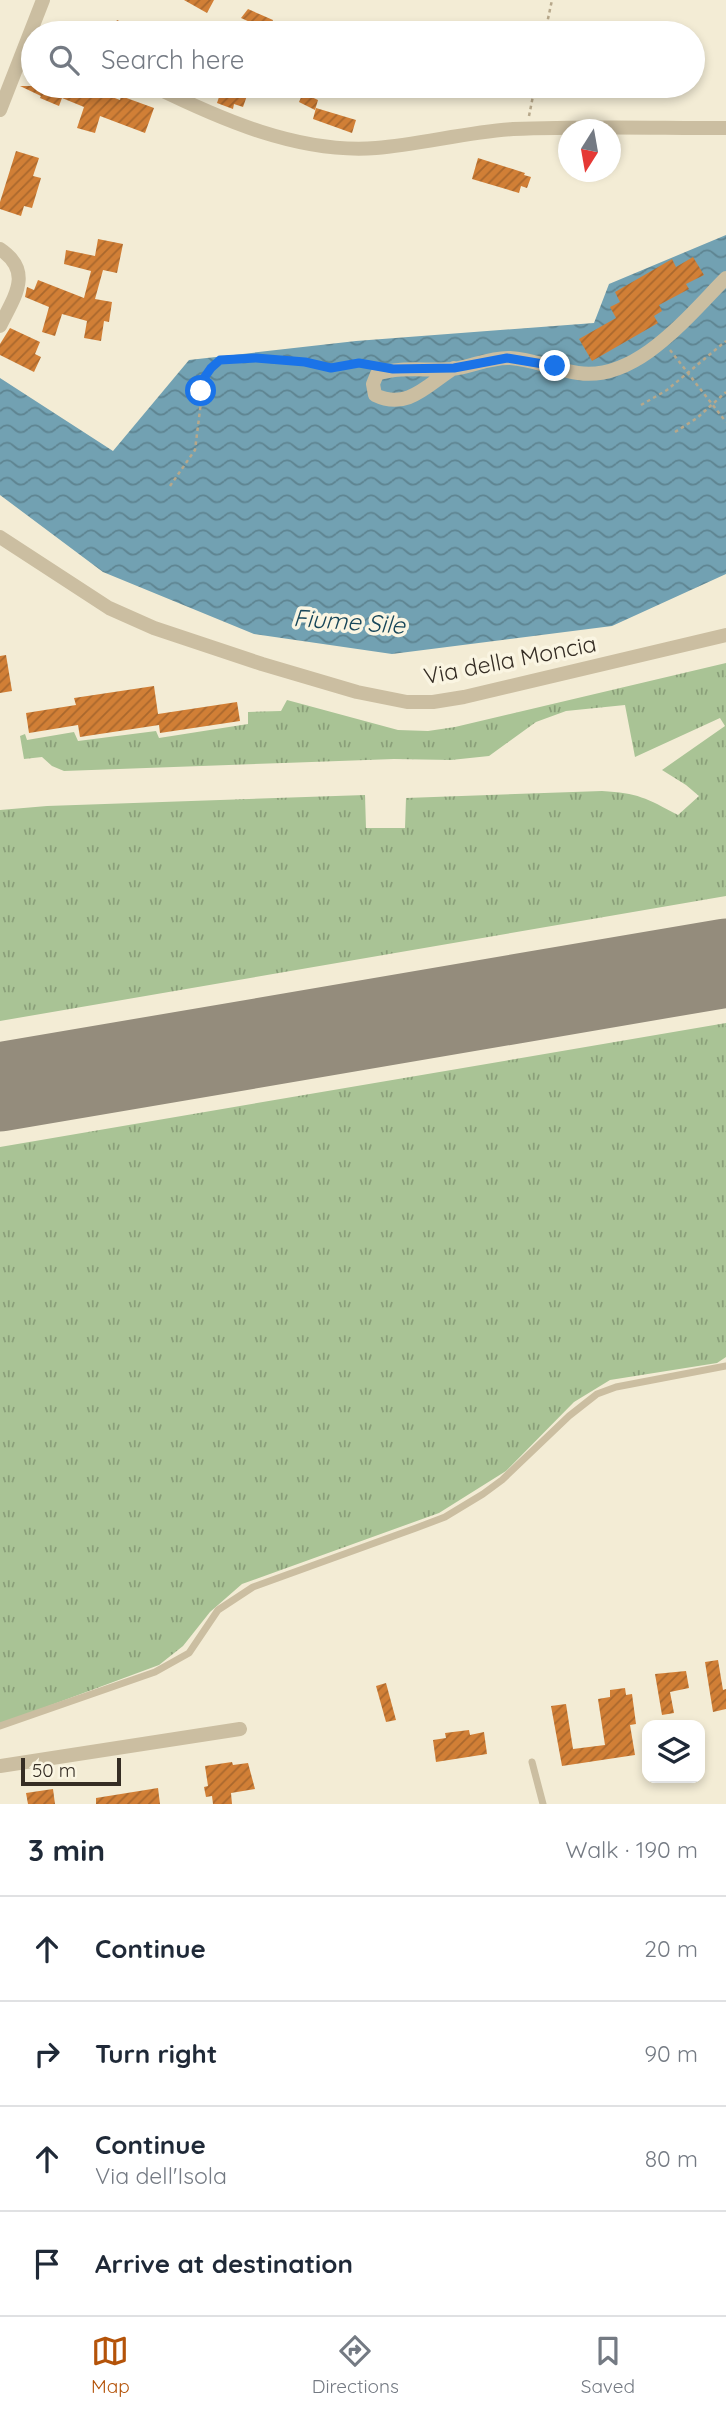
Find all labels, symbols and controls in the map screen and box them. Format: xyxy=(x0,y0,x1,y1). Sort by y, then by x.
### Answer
search box xyxy=(21,21,705,98)
icon: search xyxy=(45,41,83,79)
text: Search here xyxy=(101,43,245,76)
north arrow xyxy=(558,119,621,182)
route end xyxy=(539,350,570,381)
route start xyxy=(185,375,216,406)
water label: Fiume Sile xyxy=(292,602,407,640)
street label: Via della Moncia xyxy=(421,629,599,690)
map controls xyxy=(642,1720,705,1783)
button: layers xyxy=(642,1720,705,1783)
scale bar xyxy=(21,1755,121,1787)
text: 50 m xyxy=(32,1758,76,1782)
text: 3 min xyxy=(28,1831,105,1869)
text: Walk · 190 m xyxy=(565,1835,698,1864)
icon: ahead xyxy=(28,1930,66,1968)
text: Continue xyxy=(95,1932,206,1965)
text: 20 m xyxy=(644,1934,698,1963)
icon: right xyxy=(28,2035,66,2073)
text: Turn right xyxy=(95,2037,217,2070)
text: 90 m xyxy=(644,2039,698,2068)
text: Continue xyxy=(95,2128,206,2161)
icon: ahead xyxy=(28,2140,66,2178)
text: 80 m xyxy=(645,2144,698,2173)
text: Via dell'Isola xyxy=(95,2161,227,2190)
icon: arrive xyxy=(28,2245,66,2283)
text: Arrive at destination xyxy=(95,2247,353,2280)
tab: Map xyxy=(91,2332,130,2398)
tab: Directions xyxy=(312,2332,399,2398)
tab: Saved xyxy=(581,2332,635,2398)

